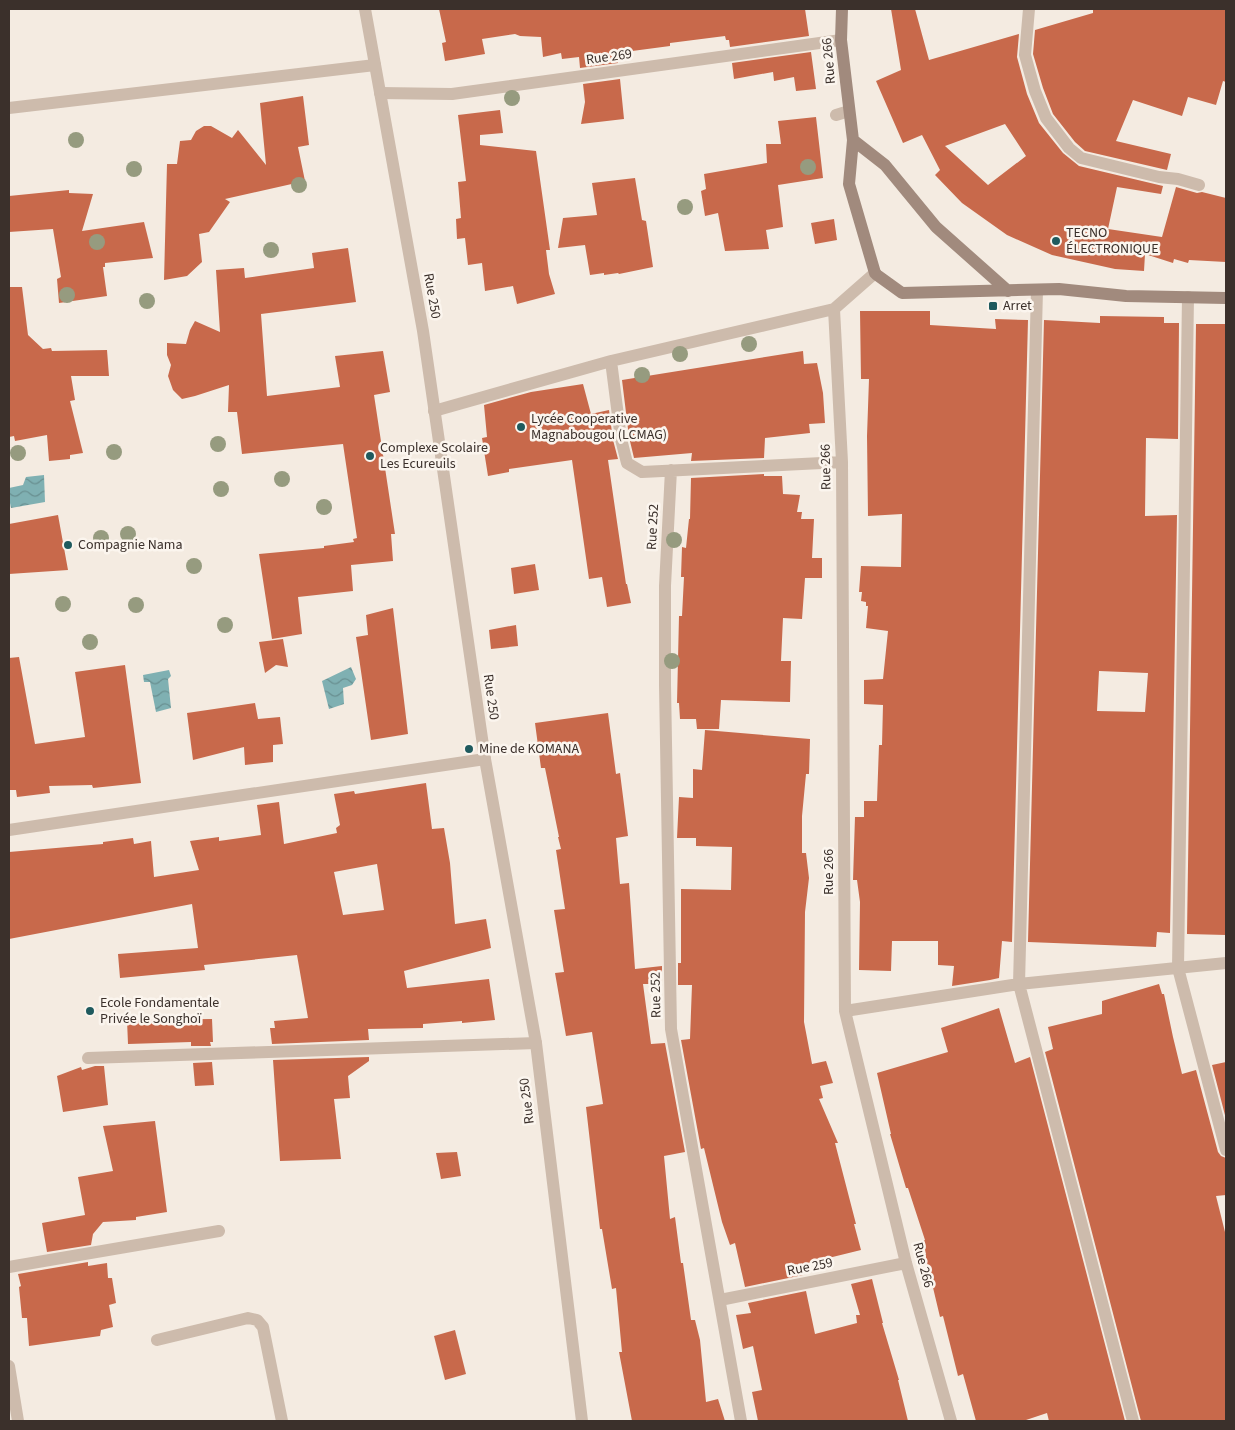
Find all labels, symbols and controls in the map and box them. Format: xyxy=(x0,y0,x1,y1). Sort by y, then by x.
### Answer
street label: Rue 266 xyxy=(817,37,841,85)
street label: Rue 269 xyxy=(585,44,633,70)
place label: TECNO ÉLECTRONIQUE xyxy=(1066,223,1159,259)
marker: TECNO ÉLECTRONIQUE xyxy=(1050,235,1062,247)
street label: Rue 250 xyxy=(418,272,446,321)
place label: Arret xyxy=(1003,296,1032,316)
marker: Arret xyxy=(987,300,999,312)
place label: Lycée Cooperative Magnabougou (LCMAG) xyxy=(531,409,667,445)
marker: Lycée Cooperative Magnabougou (LCMAG) xyxy=(515,421,527,433)
place label: Complexe Scolaire Les Ecureuils xyxy=(380,438,488,474)
street label: Rue 266 xyxy=(816,444,836,490)
marker: Complexe Scolaire Les Ecureuils xyxy=(364,450,376,462)
street label: Rue 252 xyxy=(642,503,664,551)
place label: Compagnie Nama xyxy=(78,535,183,555)
marker: Compagnie Nama xyxy=(62,539,74,551)
street label: Rue 250 xyxy=(478,673,504,721)
place label: Mine de KOMANA xyxy=(479,739,579,759)
marker: Mine de KOMANA xyxy=(463,743,475,755)
street label: Rue 266 xyxy=(819,849,839,895)
street label: Rue 252 xyxy=(646,972,666,1018)
place label: Ecole Fondamentale Privée le Songhoï xyxy=(100,993,219,1029)
marker: Ecole Fondamentale Privée le Songhoï xyxy=(84,1005,96,1017)
street label: Rue 250 xyxy=(514,1077,540,1125)
street label: Rue 266 xyxy=(907,1240,939,1290)
street label: Rue 259 xyxy=(785,1253,835,1281)

